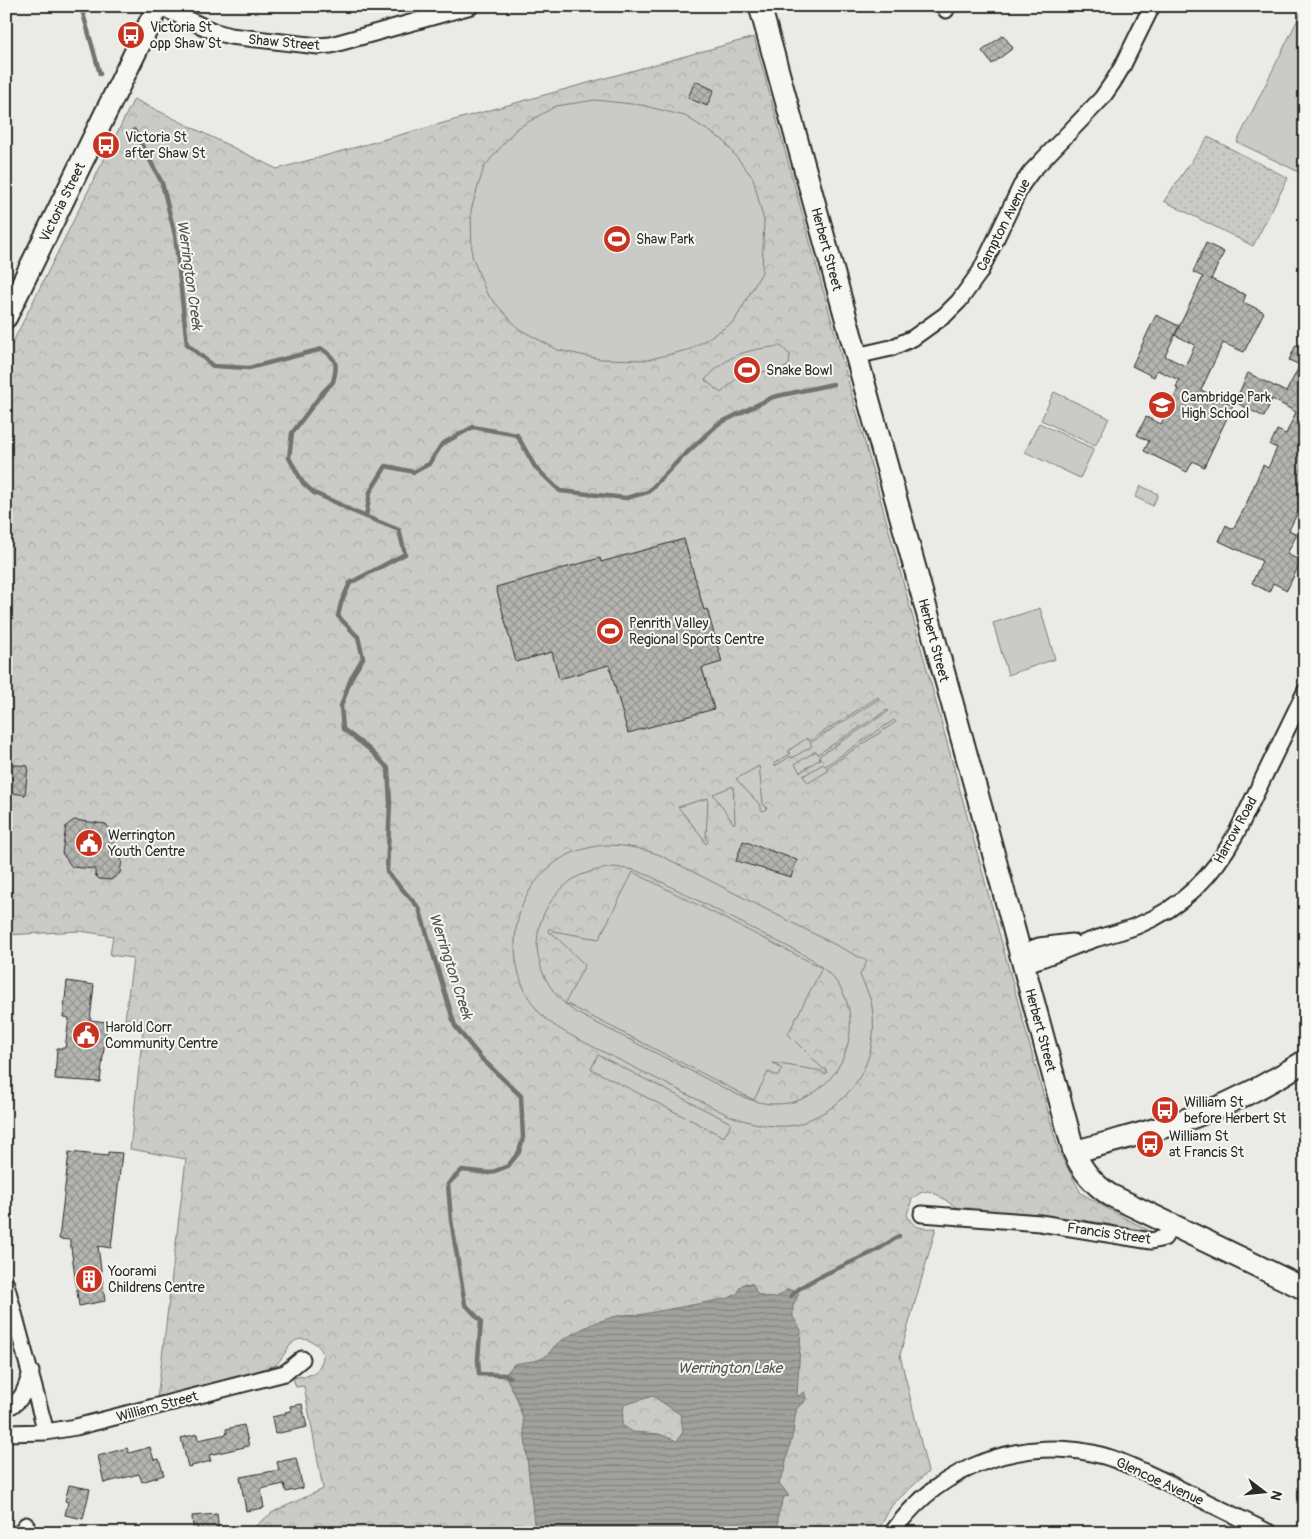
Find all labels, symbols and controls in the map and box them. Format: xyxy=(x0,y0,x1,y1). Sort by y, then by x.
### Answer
place label: Victoria St opp Shaw St xyxy=(150,19,222,52)
bus stop icon: Victoria St opp Shaw St xyxy=(116,20,146,50)
street label: Shaw Street xyxy=(248,31,321,54)
place label: Victoria St after Shaw St xyxy=(125,129,206,162)
bus stop icon: Victoria St after Shaw St xyxy=(91,130,121,160)
street label: Victoria Street xyxy=(36,159,89,245)
street label: Campton Avenue xyxy=(973,176,1034,274)
street label: Herbert Street xyxy=(807,206,846,293)
water label: Werrington Creek xyxy=(172,219,207,333)
sports icon: Shaw Park xyxy=(602,224,632,254)
place label: Shaw Park xyxy=(636,231,694,248)
sports icon: Snake Bowl xyxy=(732,355,762,385)
place label: Snake Bowl xyxy=(766,362,832,379)
place label: Cambridge Park High School xyxy=(1181,389,1271,422)
school or university icon: Cambridge Park High School xyxy=(1147,390,1177,420)
street label: Herbert Street xyxy=(914,597,953,684)
place label: Penrith Valley Regional Sports Centre xyxy=(629,615,764,648)
sports icon: Penrith Valley Regional Sports Centre xyxy=(595,616,625,646)
street label: Harrow Road xyxy=(1210,794,1261,867)
place label: Werrington Youth Centre xyxy=(107,827,185,860)
public building icon: Werrington Youth Centre xyxy=(74,828,104,858)
water label: Werrington Creek xyxy=(424,911,477,1023)
street label: Herbert Street xyxy=(1021,987,1060,1074)
place label: Harold Corr Community Centre xyxy=(105,1019,218,1052)
public building icon: Harold Corr Community Centre xyxy=(71,1020,101,1050)
place label: William St before Herbert St xyxy=(1184,1094,1287,1127)
bus stop icon: William St before Herbert St xyxy=(1150,1095,1180,1125)
place label: William St at Francis St xyxy=(1169,1128,1244,1161)
bus stop icon: William St at Francis St xyxy=(1135,1129,1165,1159)
street label: Francis Street xyxy=(1066,1219,1152,1248)
place label: Yoorami Childrens Centre xyxy=(107,1263,205,1296)
building icon: Yoorami Childrens Centre xyxy=(74,1264,104,1294)
water label: Werrington Lake xyxy=(678,1359,784,1378)
street label: William Street xyxy=(115,1387,200,1426)
street label: Glencoe Avenue xyxy=(1113,1454,1206,1509)
north arrow xyxy=(1238,1466,1288,1516)
text: N xyxy=(1267,1489,1285,1502)

